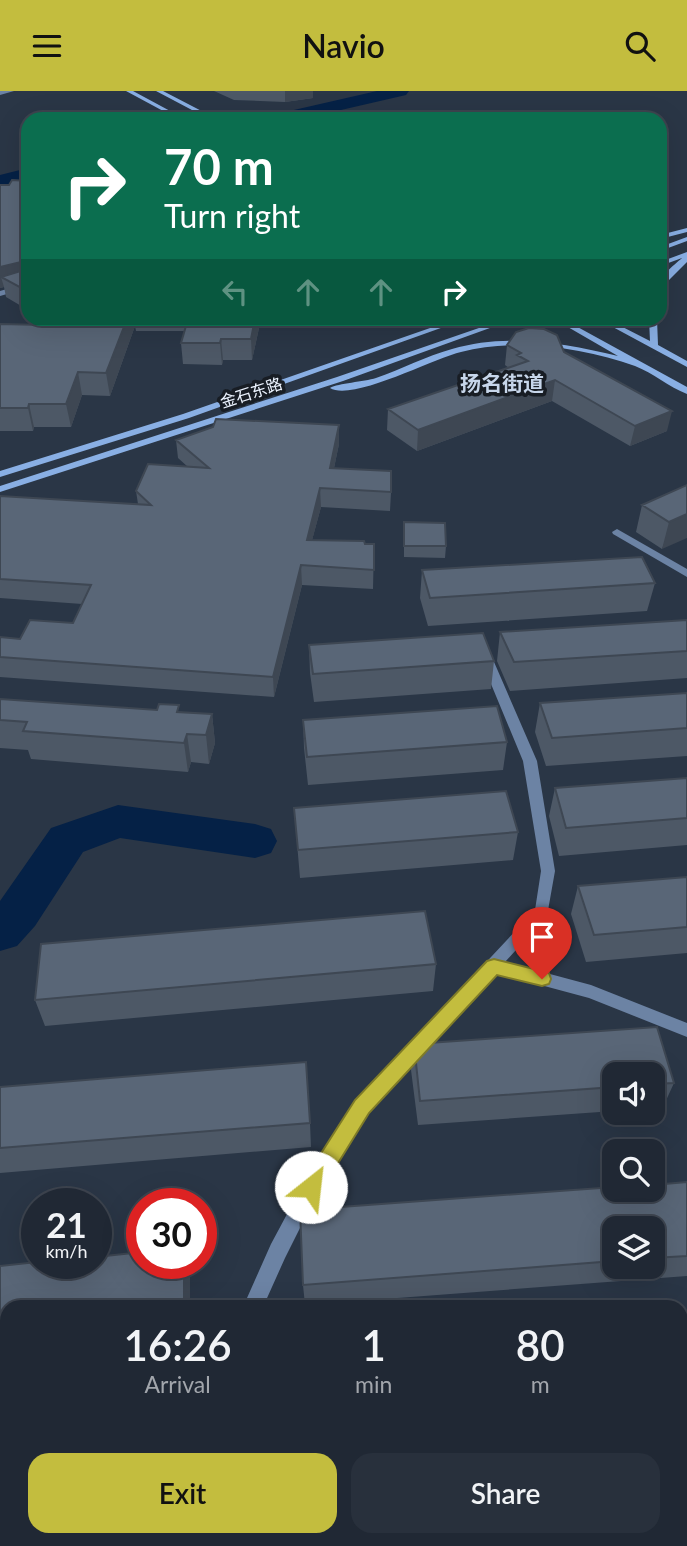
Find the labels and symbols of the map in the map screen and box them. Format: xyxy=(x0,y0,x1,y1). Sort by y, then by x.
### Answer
district label: 扬名街道 xyxy=(460,370,544,395)
street label: 金石东路 xyxy=(218,373,284,411)
pin xyxy=(512,907,572,979)
position arrow xyxy=(274,1150,348,1224)
speed limit sign: 30 xyxy=(126,1188,217,1279)

